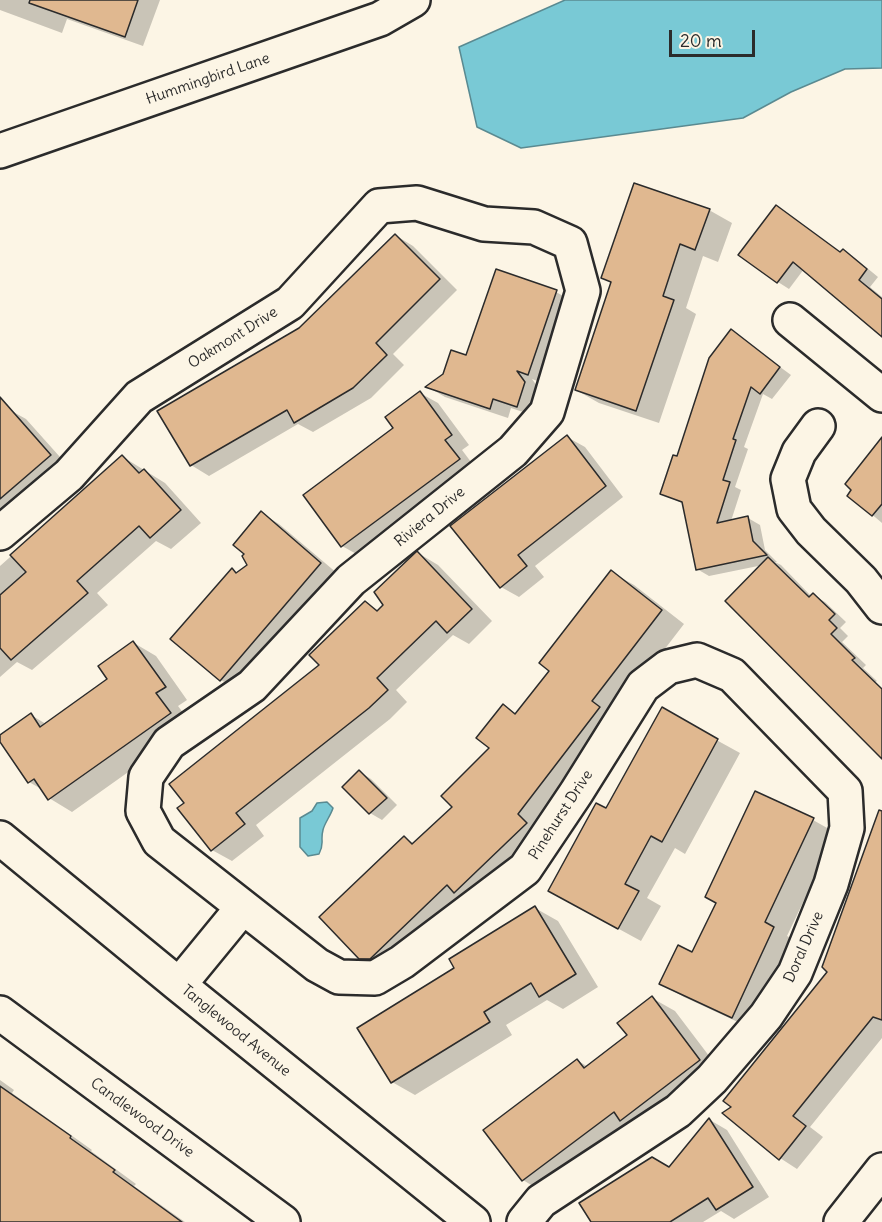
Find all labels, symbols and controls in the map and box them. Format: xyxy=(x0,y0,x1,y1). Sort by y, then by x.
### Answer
scale bar xyxy=(672,18,758,56)
text: 20 m xyxy=(680,29,722,52)
street label: Hummingbird Lane xyxy=(144,49,272,109)
street label: Oakmont Drive xyxy=(185,303,281,373)
street label: Riviera Drive xyxy=(391,483,469,551)
street label: Pinehurst Drive xyxy=(525,767,597,863)
street label: Doral Drive xyxy=(780,909,828,985)
street label: Tanglewood Avenue xyxy=(178,981,294,1081)
street label: Candlewood Drive xyxy=(87,1074,197,1162)

